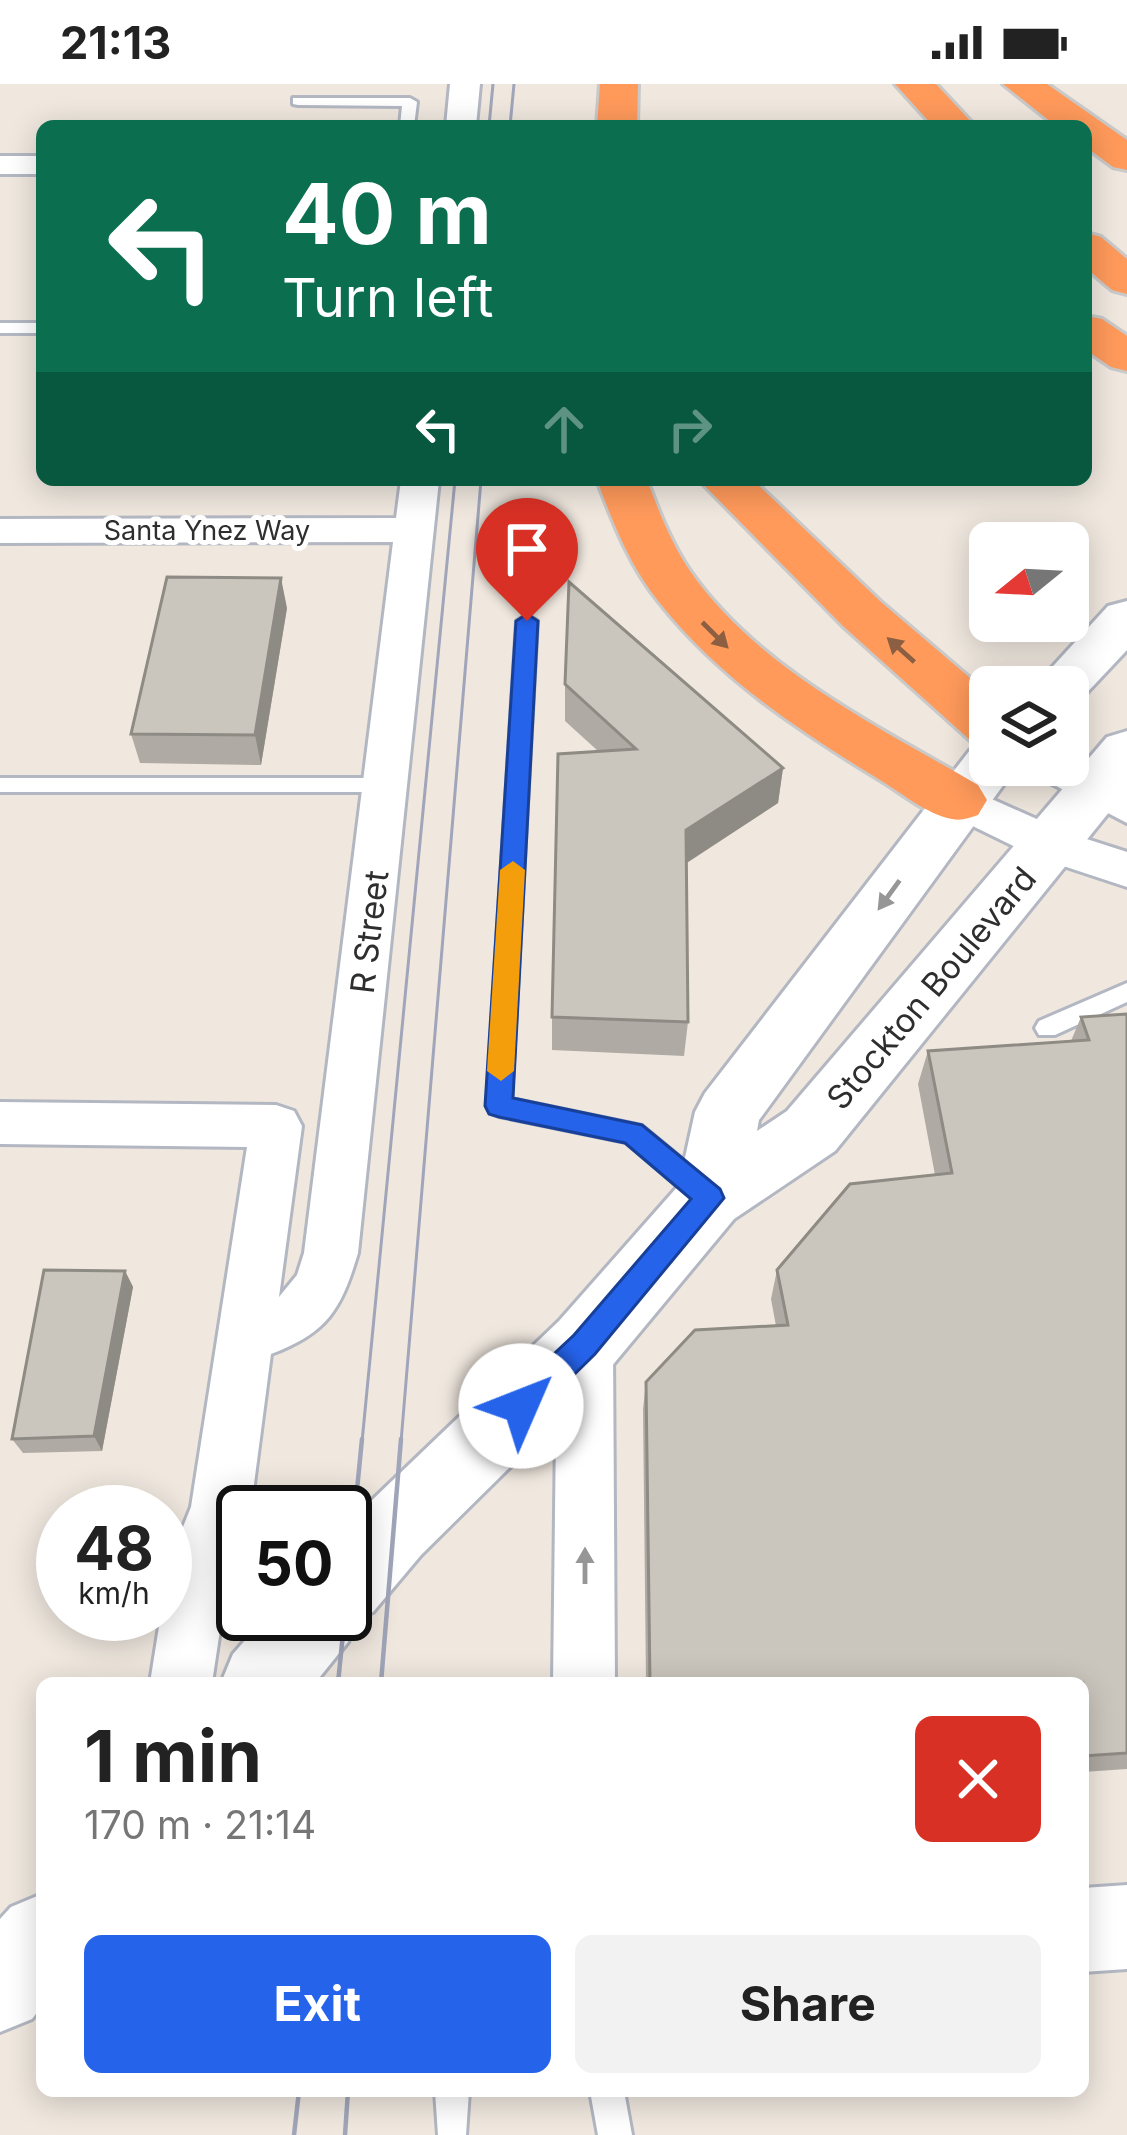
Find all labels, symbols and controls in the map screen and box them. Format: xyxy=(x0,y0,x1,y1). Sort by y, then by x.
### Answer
text: 21:13 xyxy=(60,15,171,70)
text: 40 m xyxy=(282,163,492,264)
icon: left xyxy=(84,168,240,324)
text: Turn left xyxy=(282,265,493,330)
icon: left xyxy=(405,396,471,462)
icon: ahead xyxy=(531,396,597,462)
icon: right xyxy=(657,396,723,462)
pin xyxy=(476,498,578,621)
street label: Santa Ynez Way xyxy=(104,514,310,547)
icon: arrive xyxy=(494,516,560,582)
north arrow xyxy=(969,522,1089,642)
map controls xyxy=(969,522,1089,786)
one-way arrow xyxy=(701,621,729,649)
one-way arrow xyxy=(887,637,916,664)
button: layers xyxy=(969,666,1089,786)
street label: Stockton Boulevard xyxy=(818,859,1044,1117)
street label: R Street xyxy=(342,868,396,996)
one-way arrow xyxy=(877,879,901,911)
position arrow xyxy=(458,1343,584,1469)
speed limit sign: 50 xyxy=(216,1485,372,1641)
text: 48 xyxy=(74,1512,154,1584)
one-way arrow xyxy=(575,1546,595,1584)
text: km/h xyxy=(78,1575,150,1611)
text: 1 min xyxy=(84,1712,262,1799)
button: close xyxy=(915,1716,1041,1842)
text: 170 m · 21:14 xyxy=(84,1801,316,1848)
button: Exit xyxy=(84,1935,551,2073)
button: Share xyxy=(575,1935,1041,2073)

